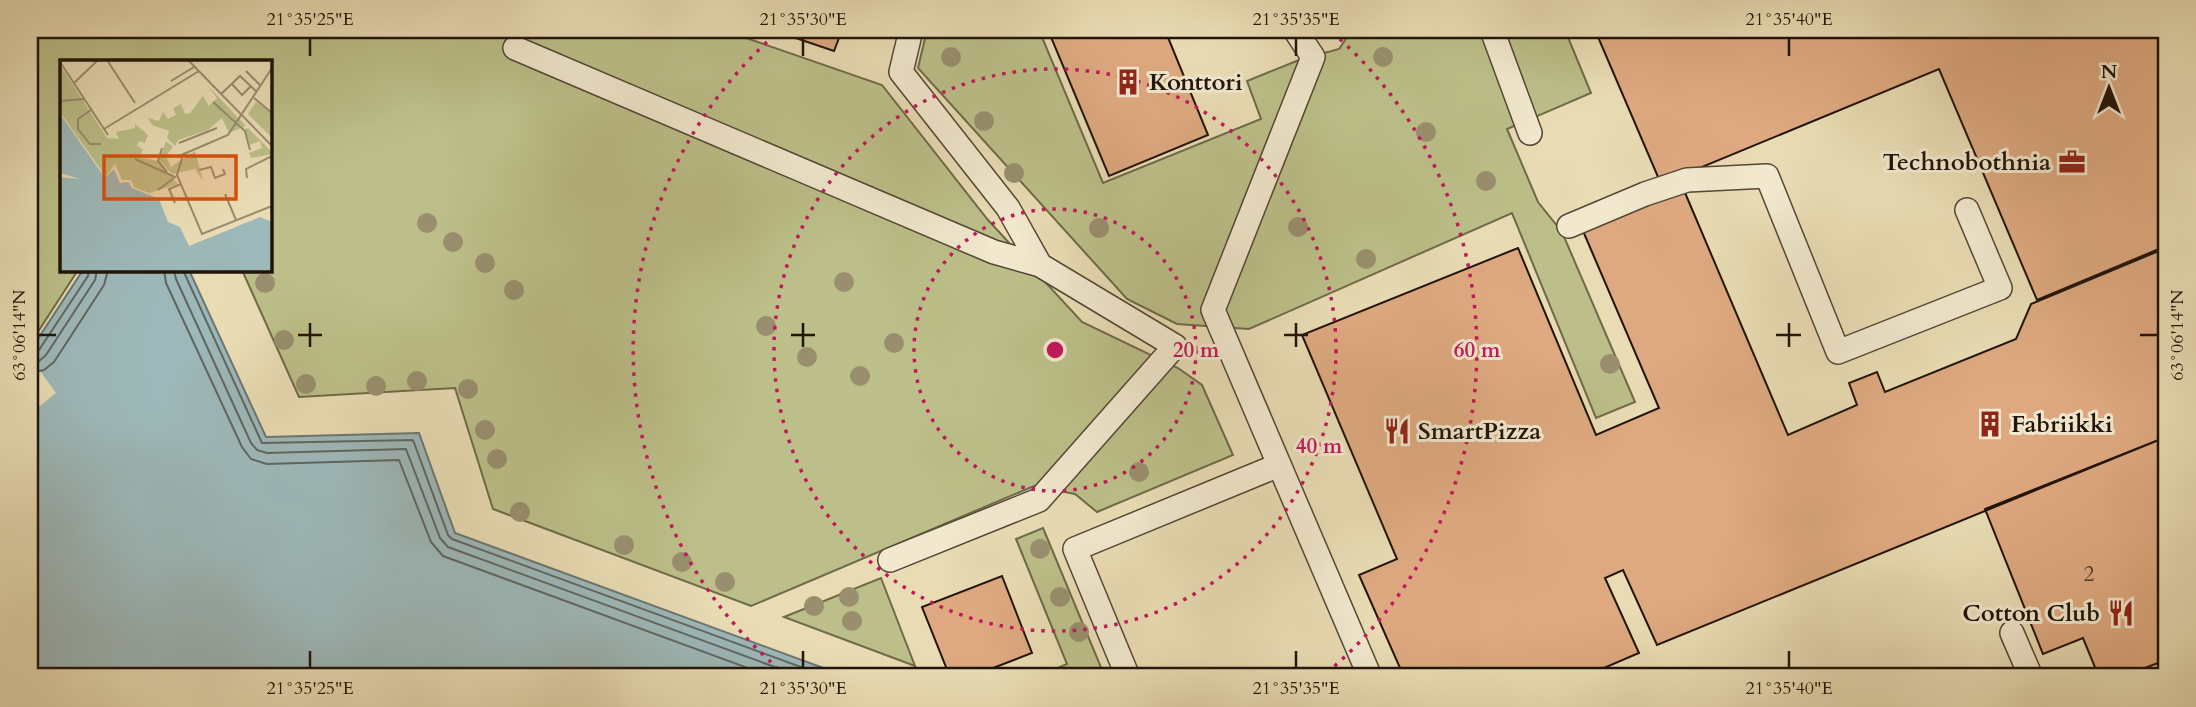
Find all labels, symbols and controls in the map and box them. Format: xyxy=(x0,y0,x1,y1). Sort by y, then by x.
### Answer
text: 21°35'25"E xyxy=(266,7,354,32)
text: 21°35'30"E xyxy=(759,7,847,32)
text: 21°35'35"E xyxy=(1252,7,1340,32)
text: 21°35'40"E xyxy=(1745,7,1833,32)
north arrow xyxy=(2074,52,2144,122)
text: N xyxy=(2101,59,2118,85)
inset map xyxy=(60,60,271,271)
place label: Konttori xyxy=(1149,66,1243,99)
building icon: Konttori xyxy=(1113,67,1143,97)
place label: Technobothnia xyxy=(1882,146,2051,179)
office icon: Technobothnia xyxy=(2057,147,2087,177)
text: 63°06'14"N xyxy=(7,289,32,381)
text: 63°06'14"N xyxy=(2165,289,2190,381)
text: 20 m xyxy=(1173,336,1220,365)
text: 60 m xyxy=(1454,336,1501,365)
centre of rings xyxy=(1043,338,1067,362)
place label: Fabriikki xyxy=(2011,408,2113,441)
building icon: Fabriikki xyxy=(1975,409,2005,439)
place label: SmartPizza xyxy=(1418,415,1541,448)
restaurant icon: SmartPizza xyxy=(1382,416,1412,446)
text: 40 m xyxy=(1296,432,1343,461)
house number: 2 xyxy=(2084,560,2095,589)
place label: Cotton Club xyxy=(1962,597,2100,630)
restaurant icon: Cotton Club xyxy=(2106,598,2136,628)
text: 21°35'25"E xyxy=(266,676,354,701)
text: 21°35'30"E xyxy=(759,676,847,701)
text: 21°35'35"E xyxy=(1252,676,1340,701)
text: 21°35'40"E xyxy=(1745,676,1833,701)

